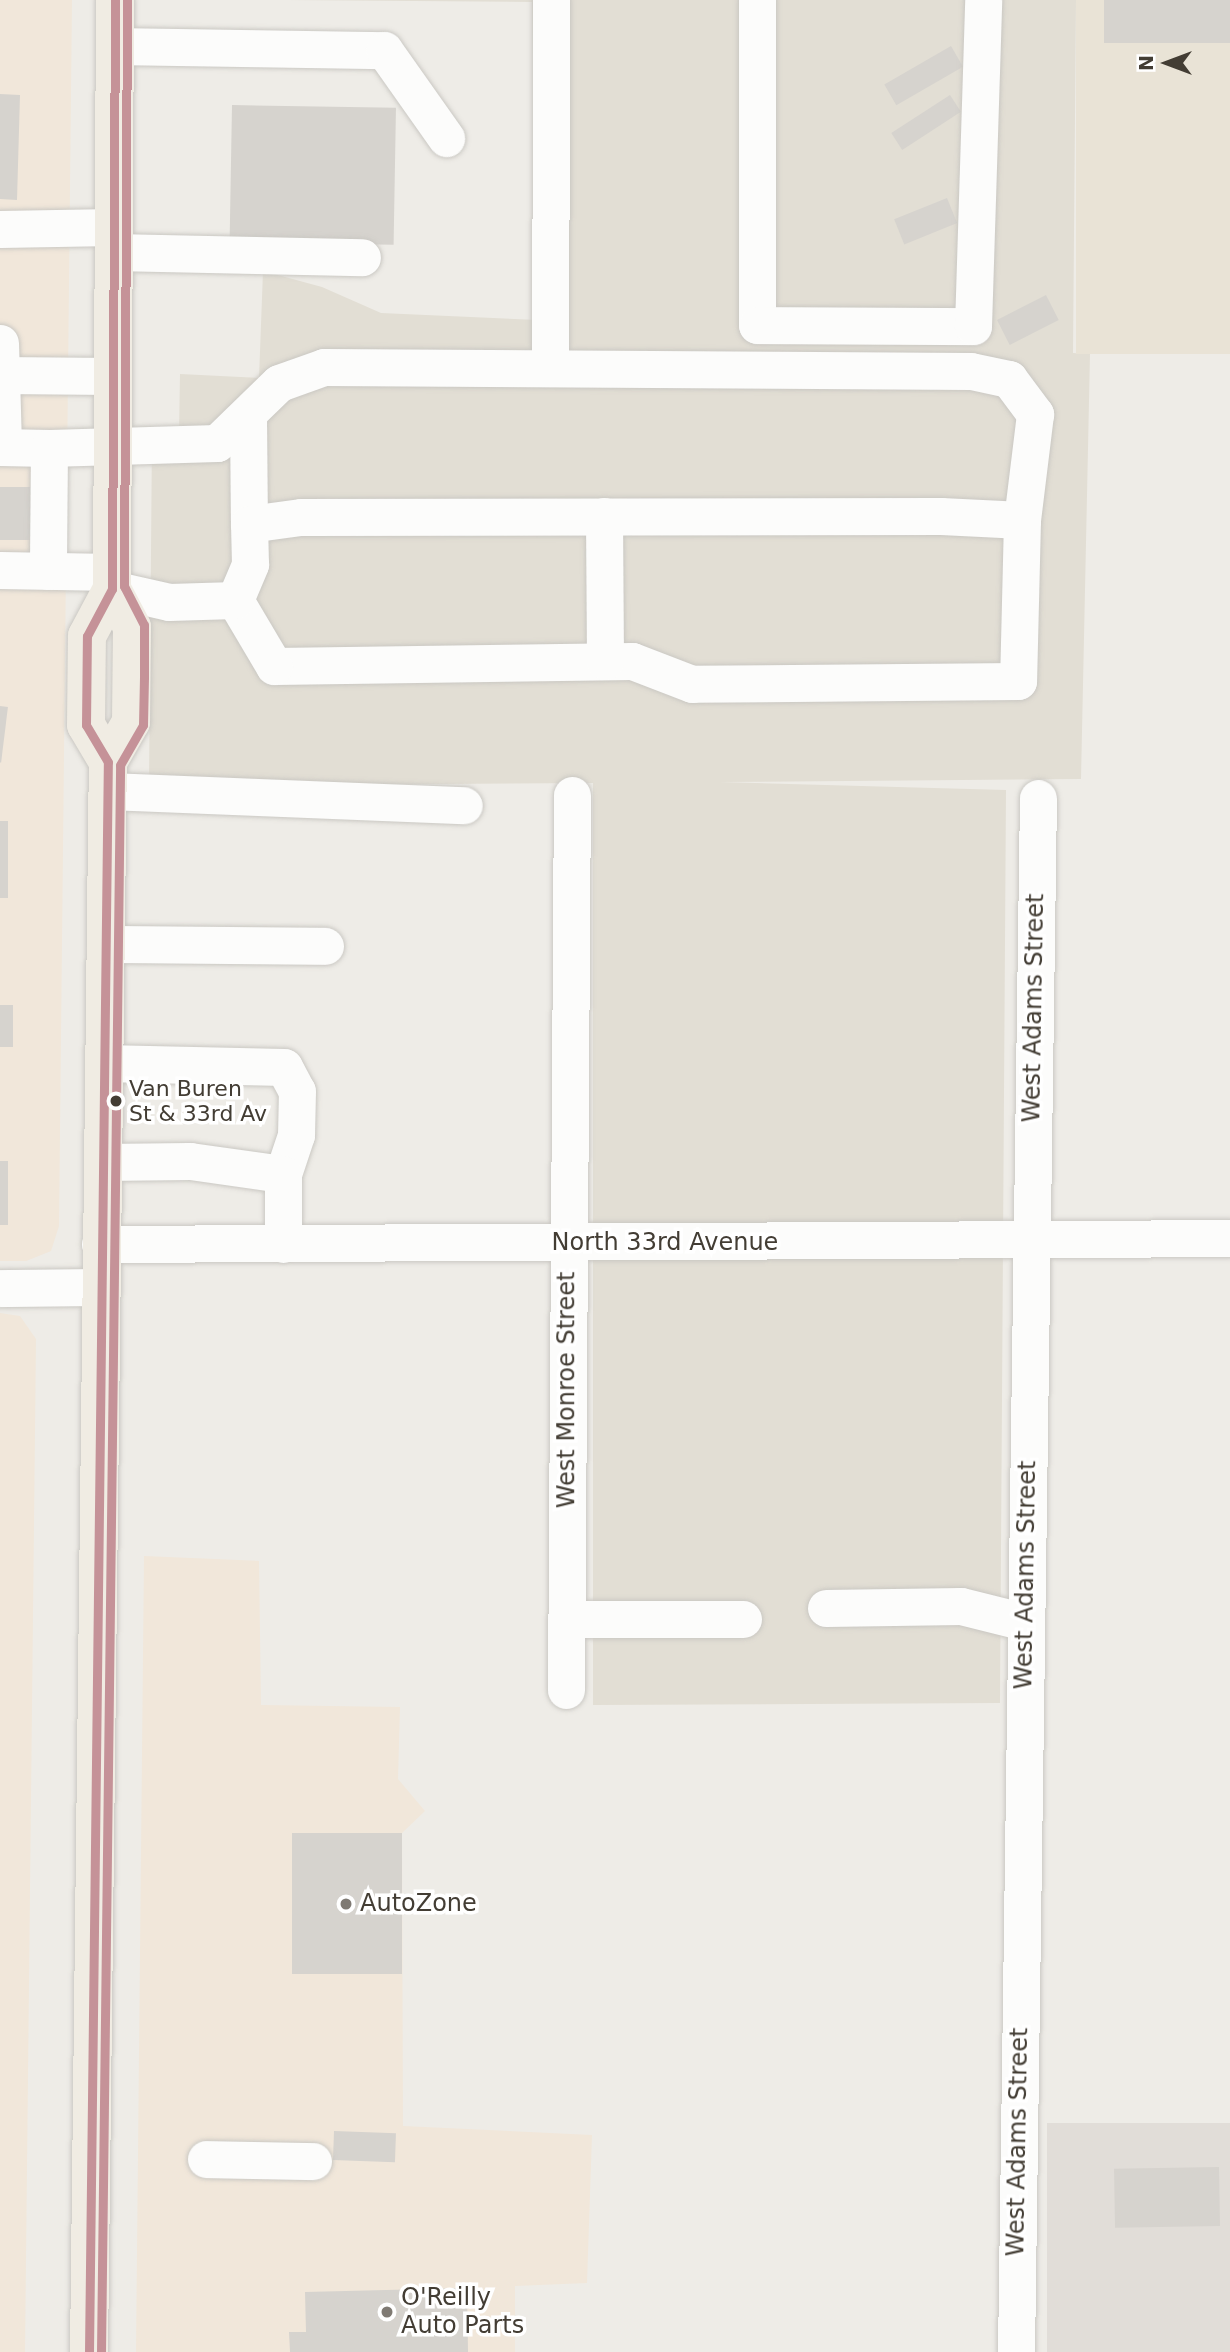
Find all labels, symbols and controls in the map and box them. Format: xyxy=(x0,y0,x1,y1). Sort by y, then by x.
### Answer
north arrow xyxy=(1132,28,1202,98)
text: N xyxy=(1135,55,1157,71)
street label: West Adams Street xyxy=(1018,893,1050,1123)
place label: Van Buren St & 33rd Av xyxy=(129,1075,267,1126)
marker: Van Buren St & 33rd Av xyxy=(109,1094,123,1108)
street label: North 33rd Avenue xyxy=(552,1229,778,1257)
street label: West Monroe Street xyxy=(553,1272,581,1508)
street label: West Adams Street xyxy=(1010,1460,1042,1690)
place label: AutoZone xyxy=(360,1890,477,1918)
marker: AutoZone xyxy=(338,1896,354,1912)
street label: West Adams Street xyxy=(1002,2027,1034,2257)
place label: O'Reilly Auto Parts xyxy=(401,2284,524,2340)
marker: O'Reilly Auto Parts xyxy=(379,2304,395,2320)

